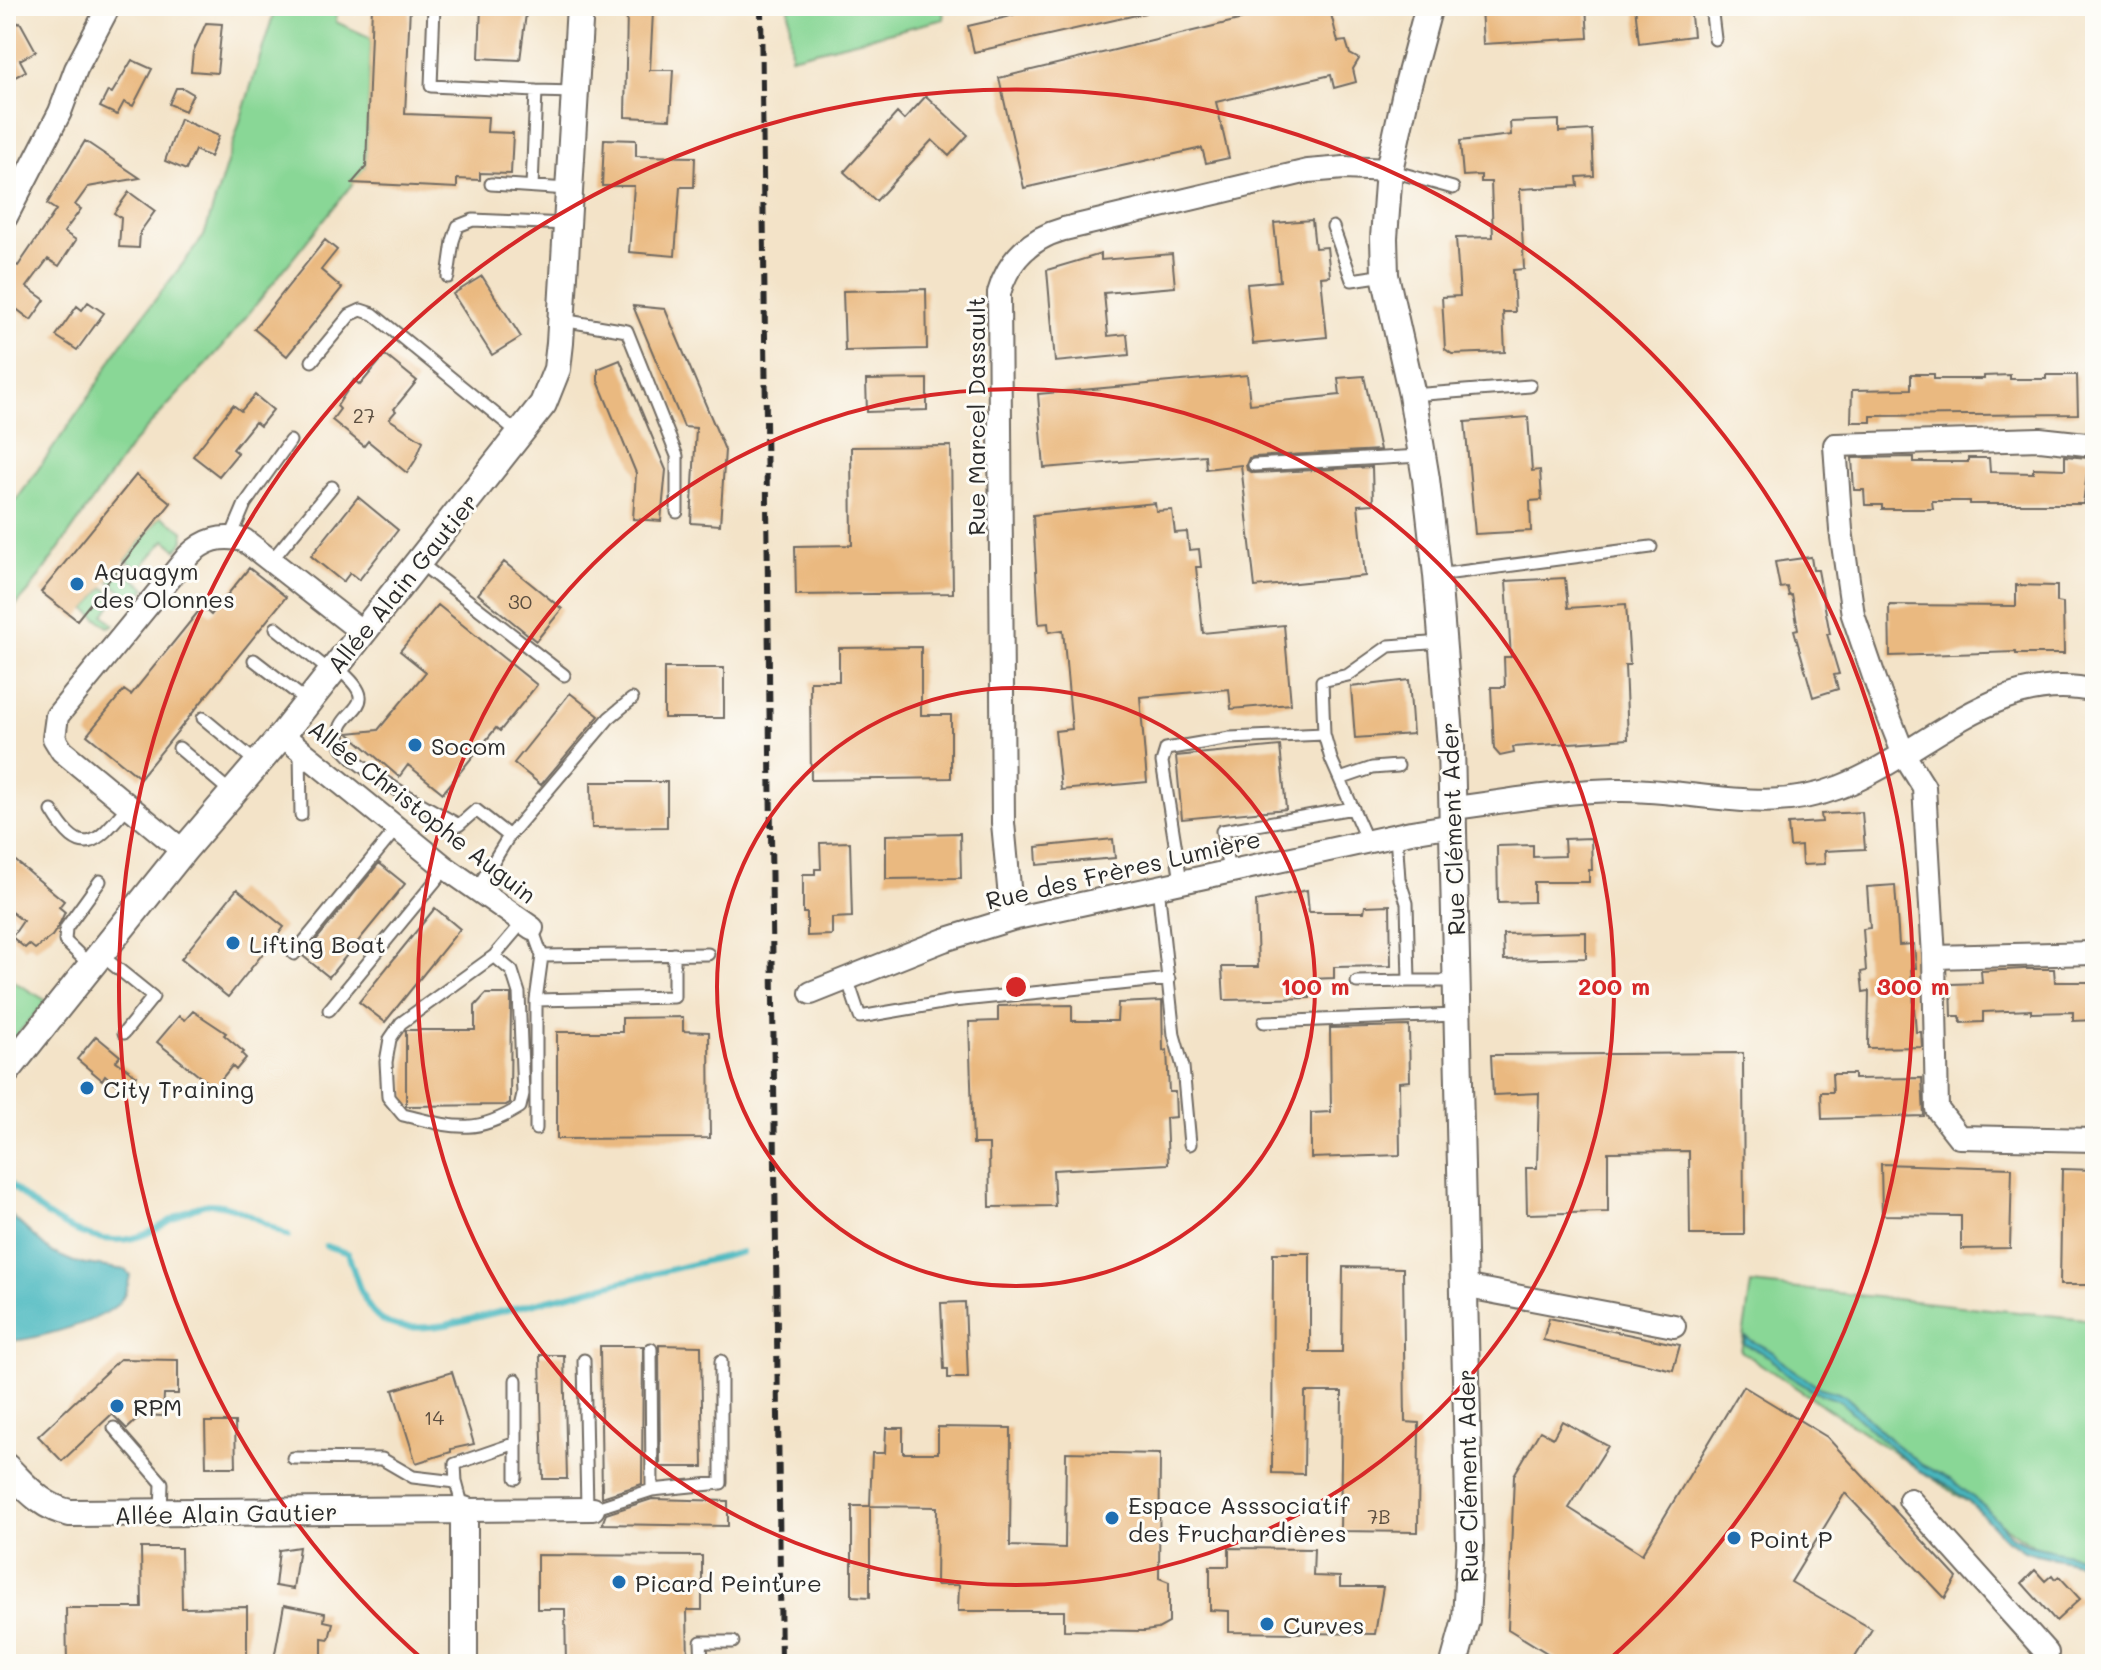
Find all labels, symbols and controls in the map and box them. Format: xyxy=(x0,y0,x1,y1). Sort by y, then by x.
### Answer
street label: Rue Marcel Dassault xyxy=(960,296,991,536)
house number: 27 xyxy=(353,402,375,428)
street label: Allée Alain Gautier xyxy=(320,487,484,679)
place label: Aquagym des Olonnes xyxy=(93,555,235,614)
marker: Aquagym des Olonnes xyxy=(68,575,86,593)
house number: 30 xyxy=(508,588,532,614)
street label: Allée Christophe Auguin xyxy=(303,712,543,910)
street label: Rue Clément Ader xyxy=(1433,722,1471,936)
place label: Socom xyxy=(431,730,506,761)
marker: Socom xyxy=(406,736,424,754)
street label: Rue des Frères Lumière xyxy=(983,822,1263,916)
place label: Lifting Boat xyxy=(249,928,386,959)
marker: Lifting Boat xyxy=(224,934,242,952)
text: 100 m xyxy=(1280,970,1350,1001)
text: 200 m xyxy=(1578,970,1650,1001)
text: 300 m xyxy=(1877,970,1949,1001)
centre of rings xyxy=(1002,973,1030,1001)
place label: City Training xyxy=(103,1073,254,1104)
marker: City Training xyxy=(78,1079,96,1097)
street label: Rue Clément Ader xyxy=(1450,1369,1484,1583)
place label: RPM xyxy=(133,1391,182,1422)
marker: RPM xyxy=(108,1397,126,1415)
house number: 14 xyxy=(424,1404,445,1430)
place label: Espace Asssociatif des Fruchardières xyxy=(1128,1489,1350,1548)
street label: Allée Alain Gautier xyxy=(114,1496,338,1530)
house number: 7B xyxy=(1367,1503,1391,1529)
marker: Espace Asssociatif des Fruchardières xyxy=(1103,1509,1121,1527)
place label: Point P xyxy=(1750,1523,1832,1554)
marker: Point P xyxy=(1725,1529,1743,1547)
place label: Picard Peinture xyxy=(635,1567,822,1598)
marker: Picard Peinture xyxy=(610,1573,628,1591)
place label: Curves xyxy=(1283,1609,1365,1640)
marker: Curves xyxy=(1258,1615,1276,1633)

